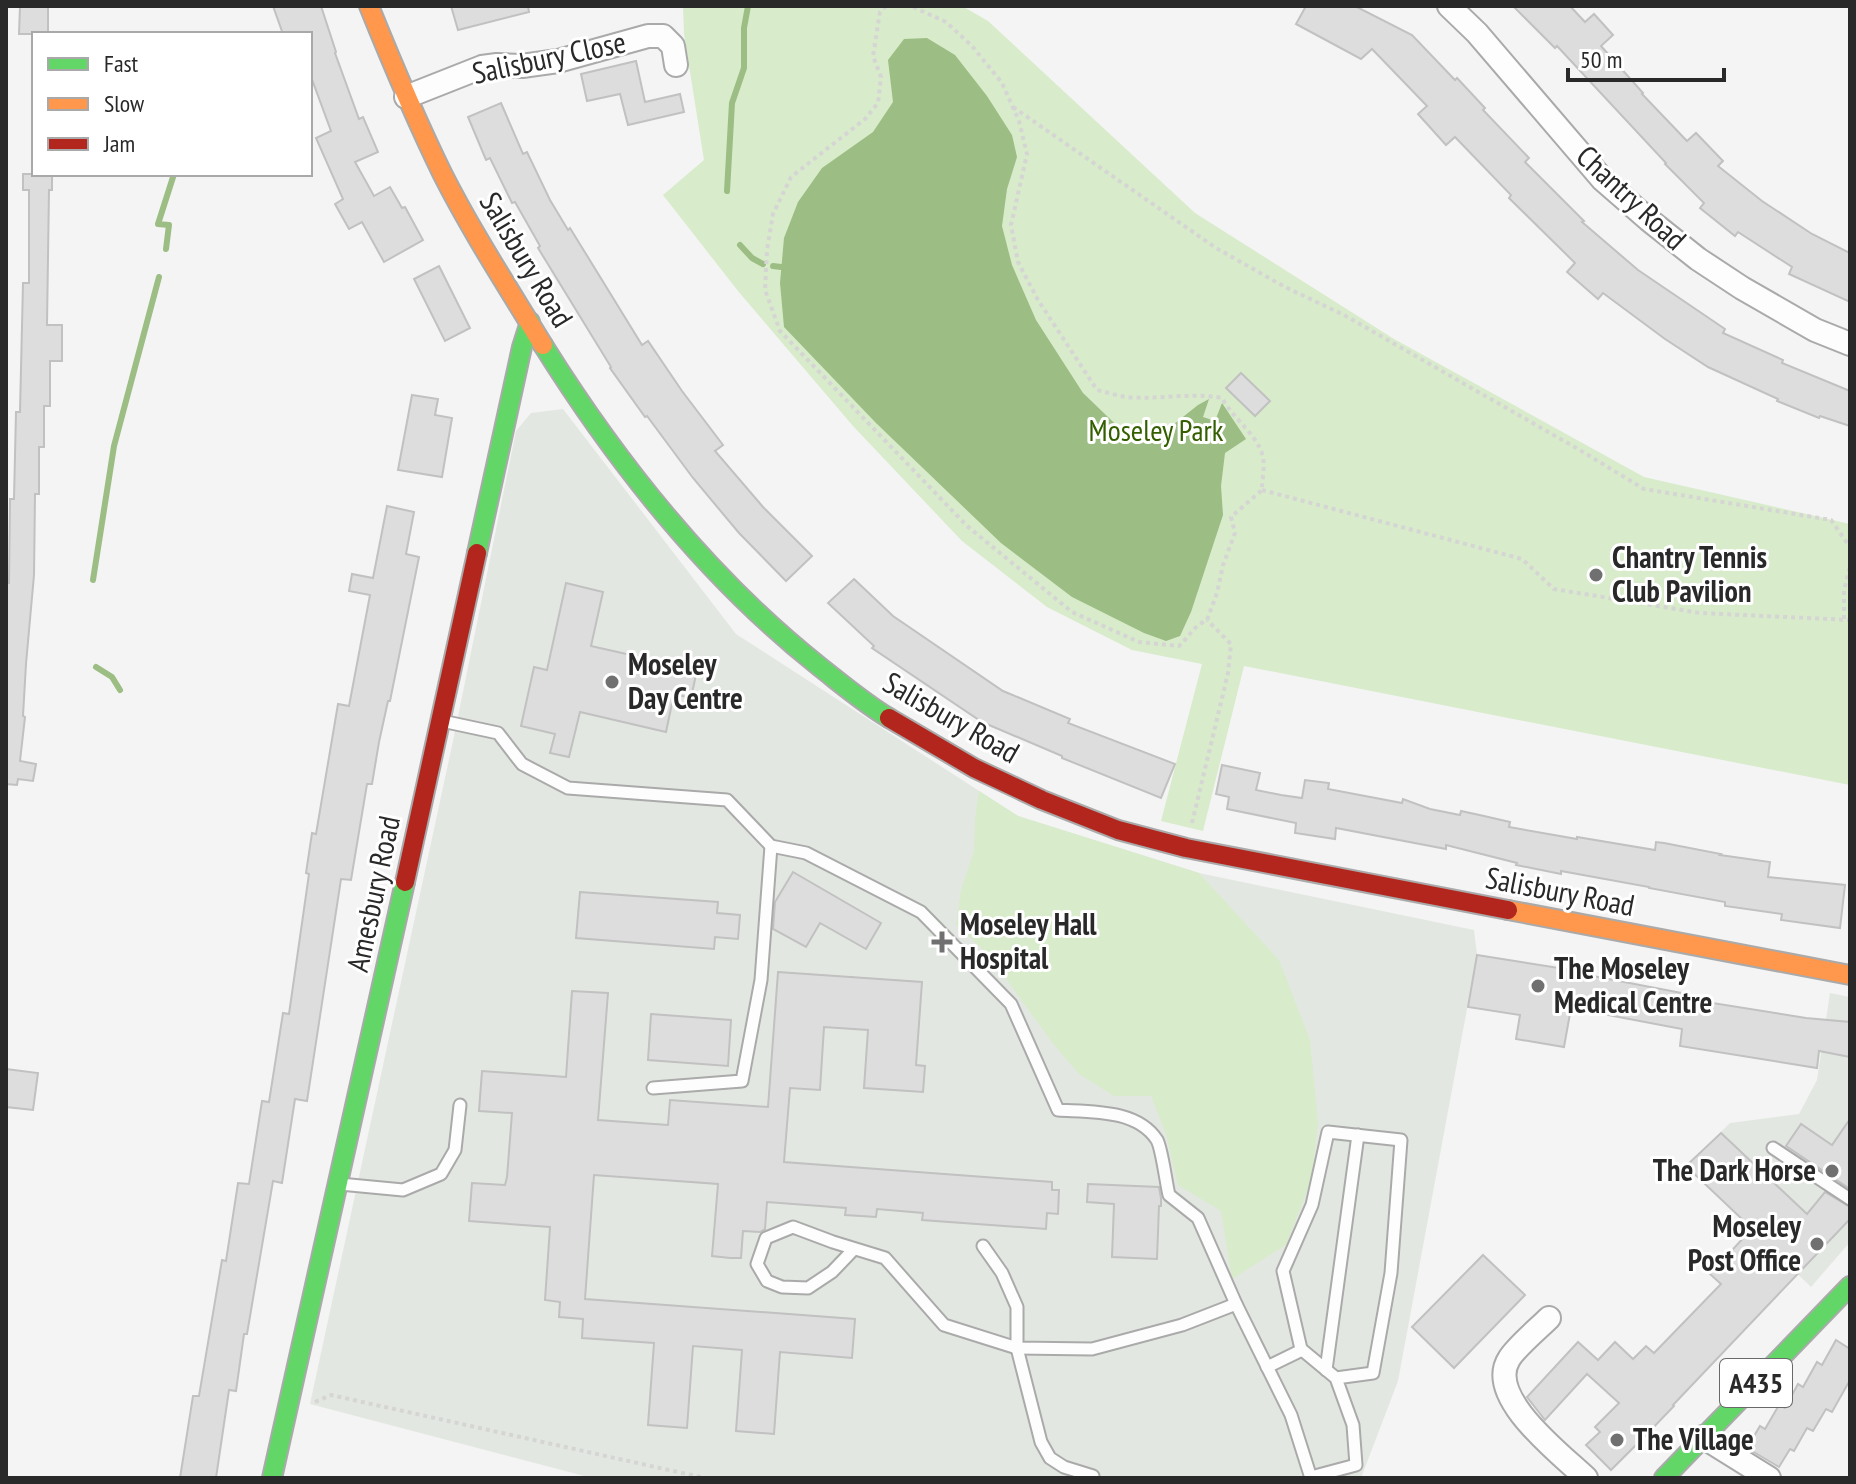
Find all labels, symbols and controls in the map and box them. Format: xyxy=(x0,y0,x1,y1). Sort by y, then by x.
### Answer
street label: Salisbury Close xyxy=(468,21,629,92)
legend xyxy=(32,32,312,176)
scale bar xyxy=(1568,32,1724,82)
text: 50 m xyxy=(1580,44,1622,75)
text: Fast xyxy=(104,48,139,79)
text: Slow xyxy=(104,88,145,119)
text: Jam xyxy=(103,128,135,159)
street label: Chantry Road xyxy=(1569,136,1695,258)
street label: Salisbury Road xyxy=(472,185,583,334)
park label: Moseley Park xyxy=(1089,410,1224,449)
place label: Chantry Tennis Club Pavilion xyxy=(1612,537,1767,610)
marker: Chantry Tennis Club Pavilion xyxy=(1587,566,1605,584)
place label: Moseley Day Centre xyxy=(628,644,743,717)
street label: Salisbury Road xyxy=(877,662,1027,771)
marker: Moseley Day Centre xyxy=(603,673,621,691)
street label: Amesbury Road xyxy=(337,812,408,975)
street label: Salisbury Road xyxy=(1483,857,1638,924)
place label: Moseley Hall Hospital xyxy=(960,904,1097,977)
marker: Moseley Hall Hospital xyxy=(931,931,953,953)
place label: The Moseley Medical Centre xyxy=(1554,948,1712,1021)
marker: The Moseley Medical Centre xyxy=(1529,977,1547,995)
place label: The Dark Horse xyxy=(1653,1150,1816,1189)
marker: The Dark Horse xyxy=(1823,1162,1841,1180)
place label: Moseley Post Office xyxy=(1688,1206,1802,1279)
marker: Moseley Post Office xyxy=(1808,1235,1826,1253)
road number: A435 xyxy=(1720,1359,1792,1407)
place label: The Village xyxy=(1633,1419,1754,1458)
marker: The Village xyxy=(1608,1431,1626,1449)

